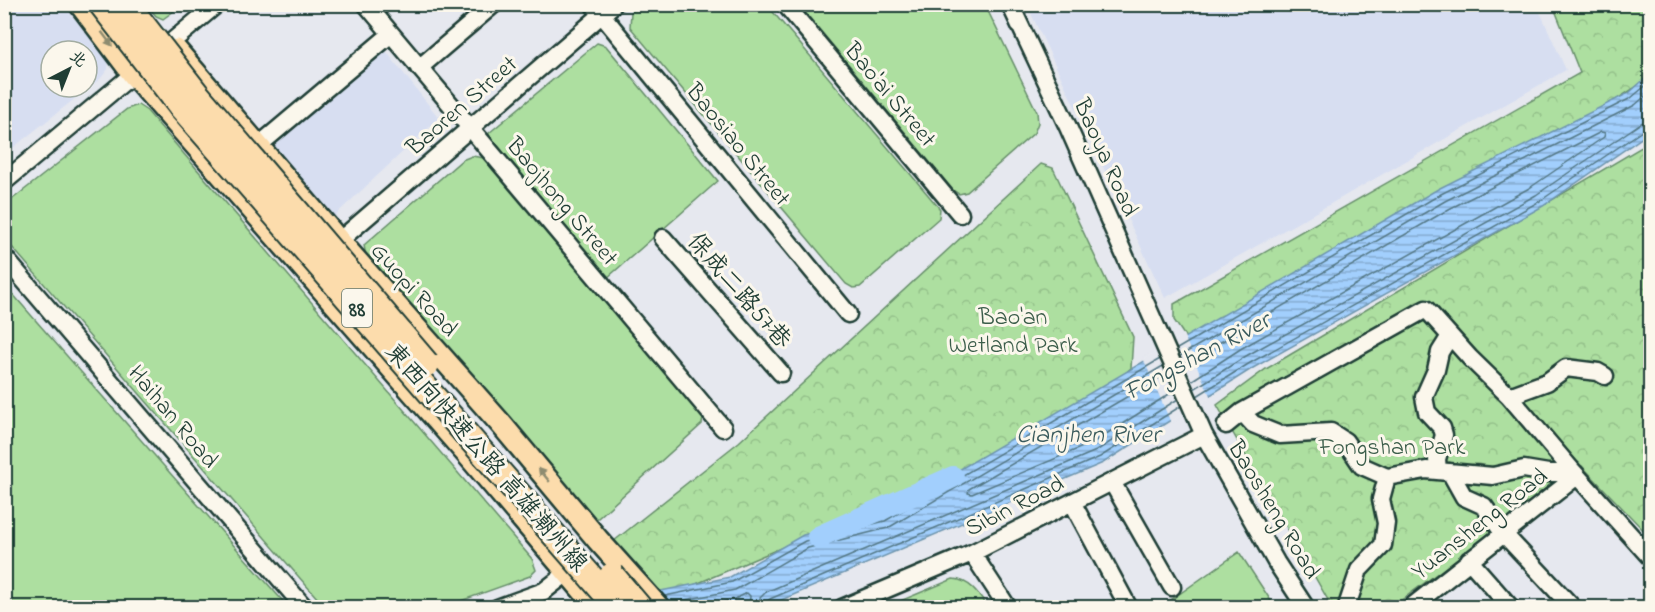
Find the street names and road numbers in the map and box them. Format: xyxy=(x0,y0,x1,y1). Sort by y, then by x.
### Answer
street label: Bao'ai Street xyxy=(834,35,944,156)
street label: Baoren Street xyxy=(398,48,526,166)
street label: Baosiao Street xyxy=(676,75,798,215)
street label: Baoya Road xyxy=(1062,92,1147,224)
street label: Baojhong Street xyxy=(496,130,626,275)
street label: 保成二路57巷 xyxy=(678,226,798,357)
street label: Guopi Road xyxy=(361,236,466,346)
road number: 88 xyxy=(342,289,372,327)
street label: 東西向快速公路 高雄潮州線 xyxy=(375,336,595,581)
street label: Haihan Road xyxy=(118,358,226,477)
street label: Baosheng Road xyxy=(1217,433,1328,587)
street label: Yuansheng Road xyxy=(1405,460,1557,589)
street label: Sibin Road xyxy=(960,467,1071,547)

